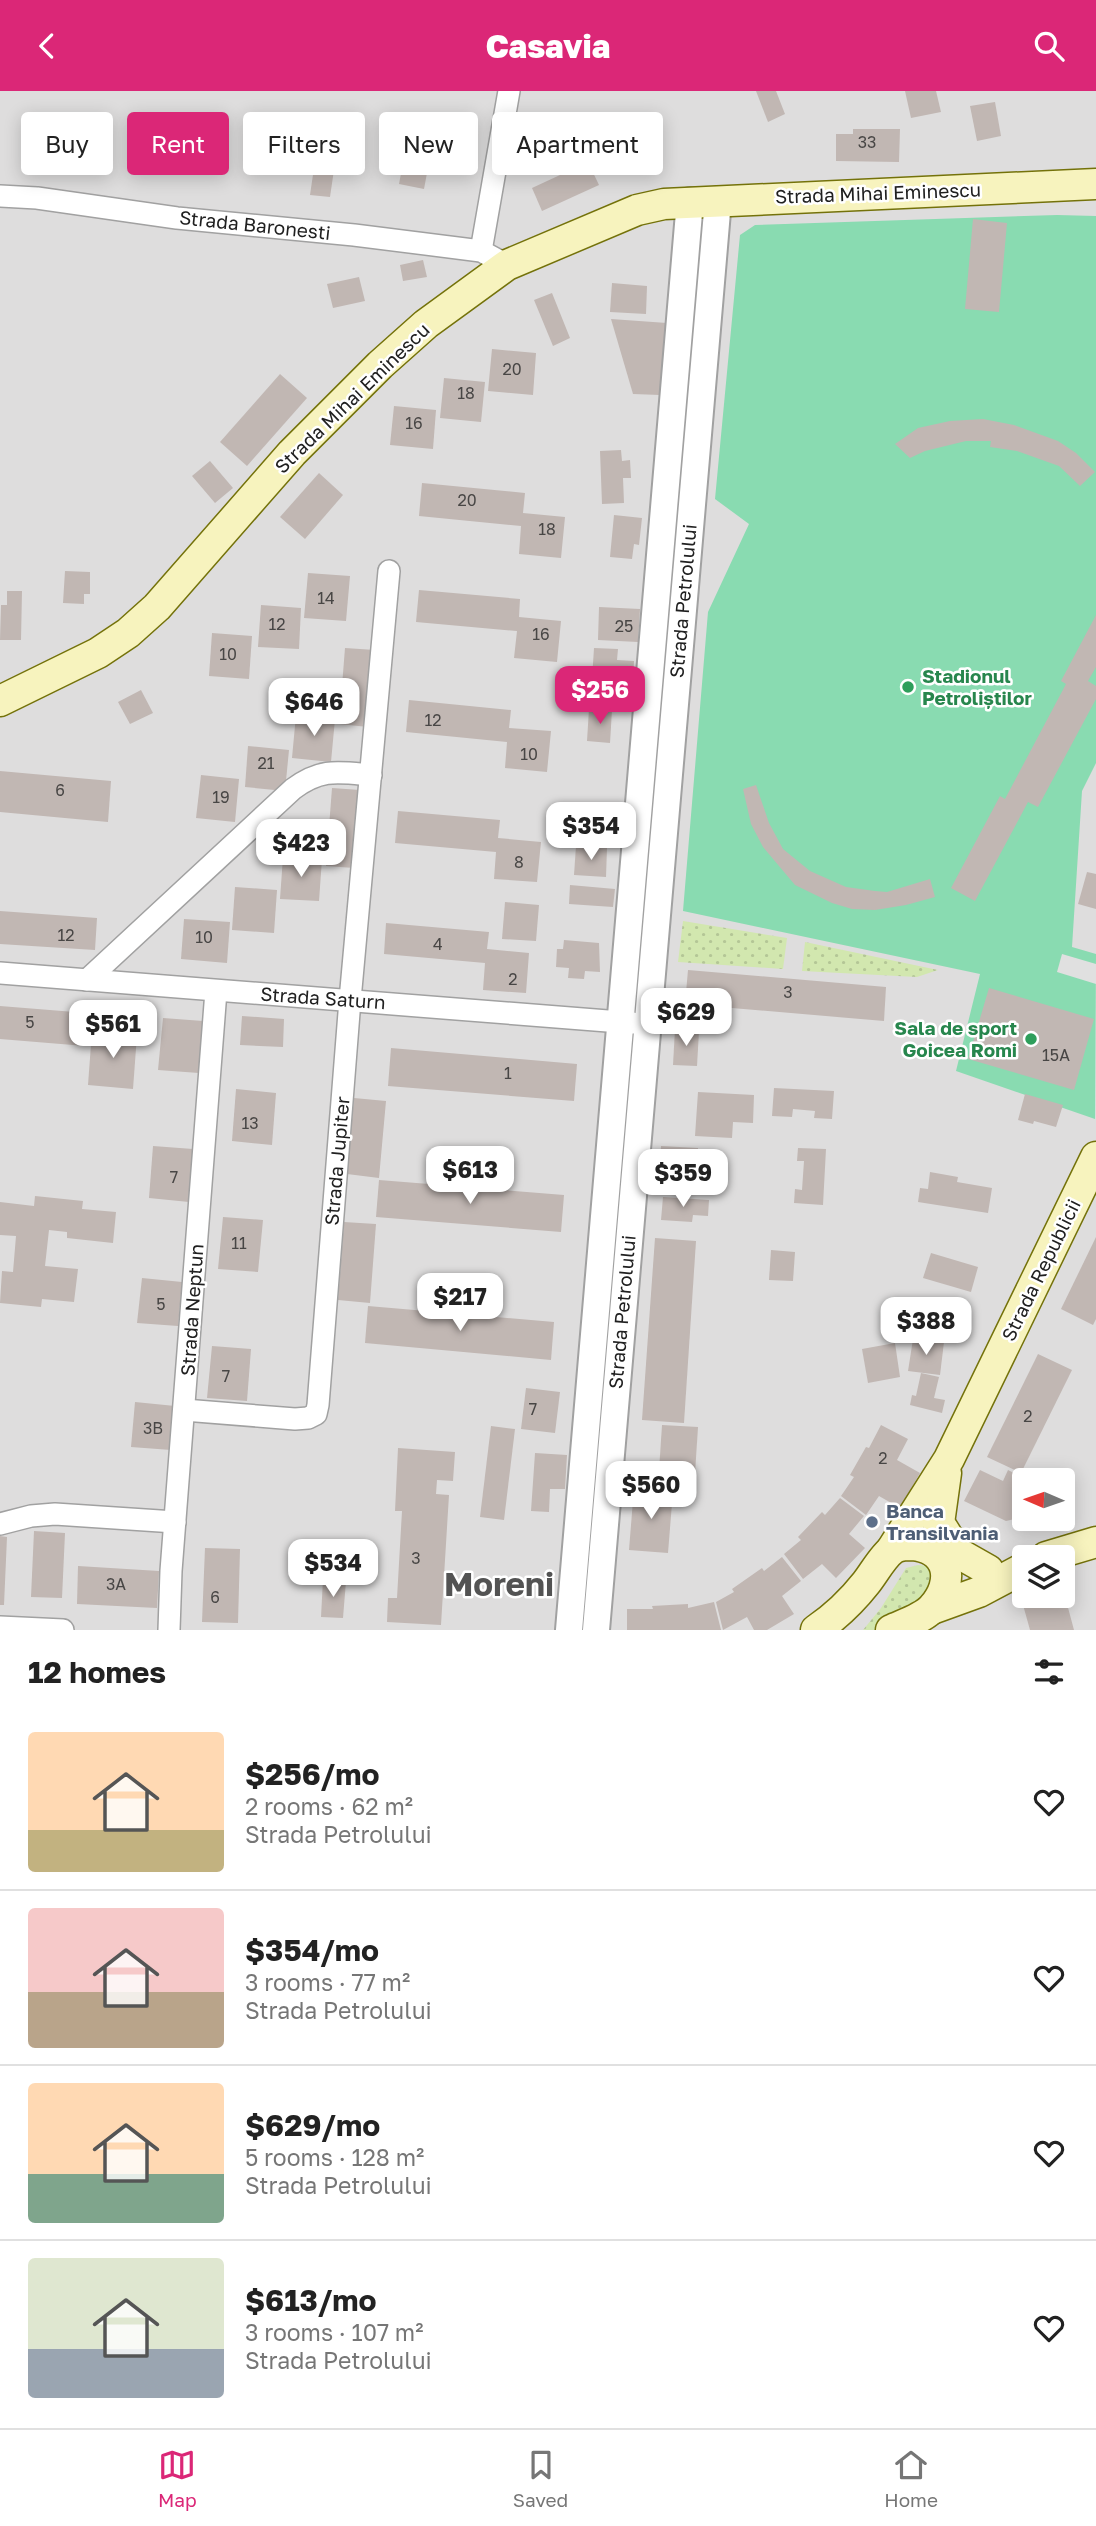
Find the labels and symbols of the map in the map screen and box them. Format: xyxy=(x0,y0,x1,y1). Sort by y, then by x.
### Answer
house number: 33 xyxy=(858,132,876,152)
street label: Strada Mihai Eminescu xyxy=(774,177,981,208)
street label: Strada Baronesti xyxy=(178,205,332,244)
street label: Strada Mihai Eminescu xyxy=(269,318,434,478)
house number: 20 xyxy=(502,359,522,379)
house number: 18 xyxy=(457,383,475,403)
house number: 16 xyxy=(405,413,423,433)
house number: 20 xyxy=(457,490,477,510)
house number: 18 xyxy=(538,519,556,539)
street label: Strada Petrolului xyxy=(664,523,701,679)
house number: 14 xyxy=(317,588,335,608)
house number: 12 xyxy=(268,614,286,634)
house number: 25 xyxy=(615,616,633,636)
house number: 16 xyxy=(532,624,550,644)
house number: 10 xyxy=(219,644,237,664)
place label: Stadionul Petroliștilor xyxy=(922,664,1032,709)
pin: $256 xyxy=(559,667,641,726)
pin: $646 xyxy=(273,679,355,738)
marker: Stadionul Petroliștilor xyxy=(900,679,916,695)
house number: 12 xyxy=(424,710,442,730)
house number: 10 xyxy=(520,744,538,764)
house number: 21 xyxy=(257,753,275,773)
house number: 6 xyxy=(55,780,65,800)
house number: 19 xyxy=(212,787,230,807)
pin: $354 xyxy=(550,803,632,862)
pin: $423 xyxy=(260,819,342,879)
house number: 8 xyxy=(514,852,524,872)
house number: 12 xyxy=(57,925,75,945)
house number: 10 xyxy=(195,927,213,947)
house number: 4 xyxy=(433,934,443,954)
house number: 2 xyxy=(508,969,518,989)
street label: Strada Saturn xyxy=(260,982,386,1013)
house number: 3 xyxy=(783,982,793,1002)
pin: $629 xyxy=(645,989,727,1048)
pin: $561 xyxy=(72,1000,154,1060)
house number: 5 xyxy=(25,1012,35,1032)
place label: Sala de sport Goicea Romi xyxy=(894,1016,1017,1061)
marker: Sala de sport Goicea Romi xyxy=(1023,1031,1039,1047)
house number: 15A xyxy=(1042,1045,1070,1065)
house number: 1 xyxy=(504,1063,512,1083)
street label: Strada Jupiter xyxy=(319,1095,354,1226)
house number: 13 xyxy=(241,1113,259,1133)
pin: $613 xyxy=(429,1147,511,1206)
pin: $359 xyxy=(642,1149,724,1209)
house number: 7 xyxy=(170,1167,178,1187)
street label: Strada Republicii xyxy=(996,1195,1085,1344)
house number: 11 xyxy=(231,1233,247,1253)
street label: Strada Petrolului xyxy=(603,1234,640,1390)
street label: Strada Neptun xyxy=(175,1243,208,1377)
pin: $217 xyxy=(419,1273,501,1333)
house number: 5 xyxy=(156,1294,166,1314)
pin: $388 xyxy=(885,1297,967,1357)
house number: 7 xyxy=(222,1366,230,1386)
house number: 7 xyxy=(529,1399,537,1419)
house number: 2 xyxy=(1023,1406,1033,1426)
house number: 3B xyxy=(143,1418,163,1438)
house number: 2 xyxy=(878,1448,888,1468)
pin: $560 xyxy=(610,1461,692,1521)
north arrow xyxy=(1012,1468,1074,1531)
place label: Banca Transilvania xyxy=(886,1499,999,1544)
marker: Banca Transilvania xyxy=(864,1514,880,1530)
pin: $534 xyxy=(292,1539,374,1599)
house number: 3 xyxy=(411,1548,421,1568)
district label: Moreni xyxy=(444,1564,554,1603)
house number: 3A xyxy=(106,1574,126,1594)
house number: 6 xyxy=(210,1587,220,1607)

